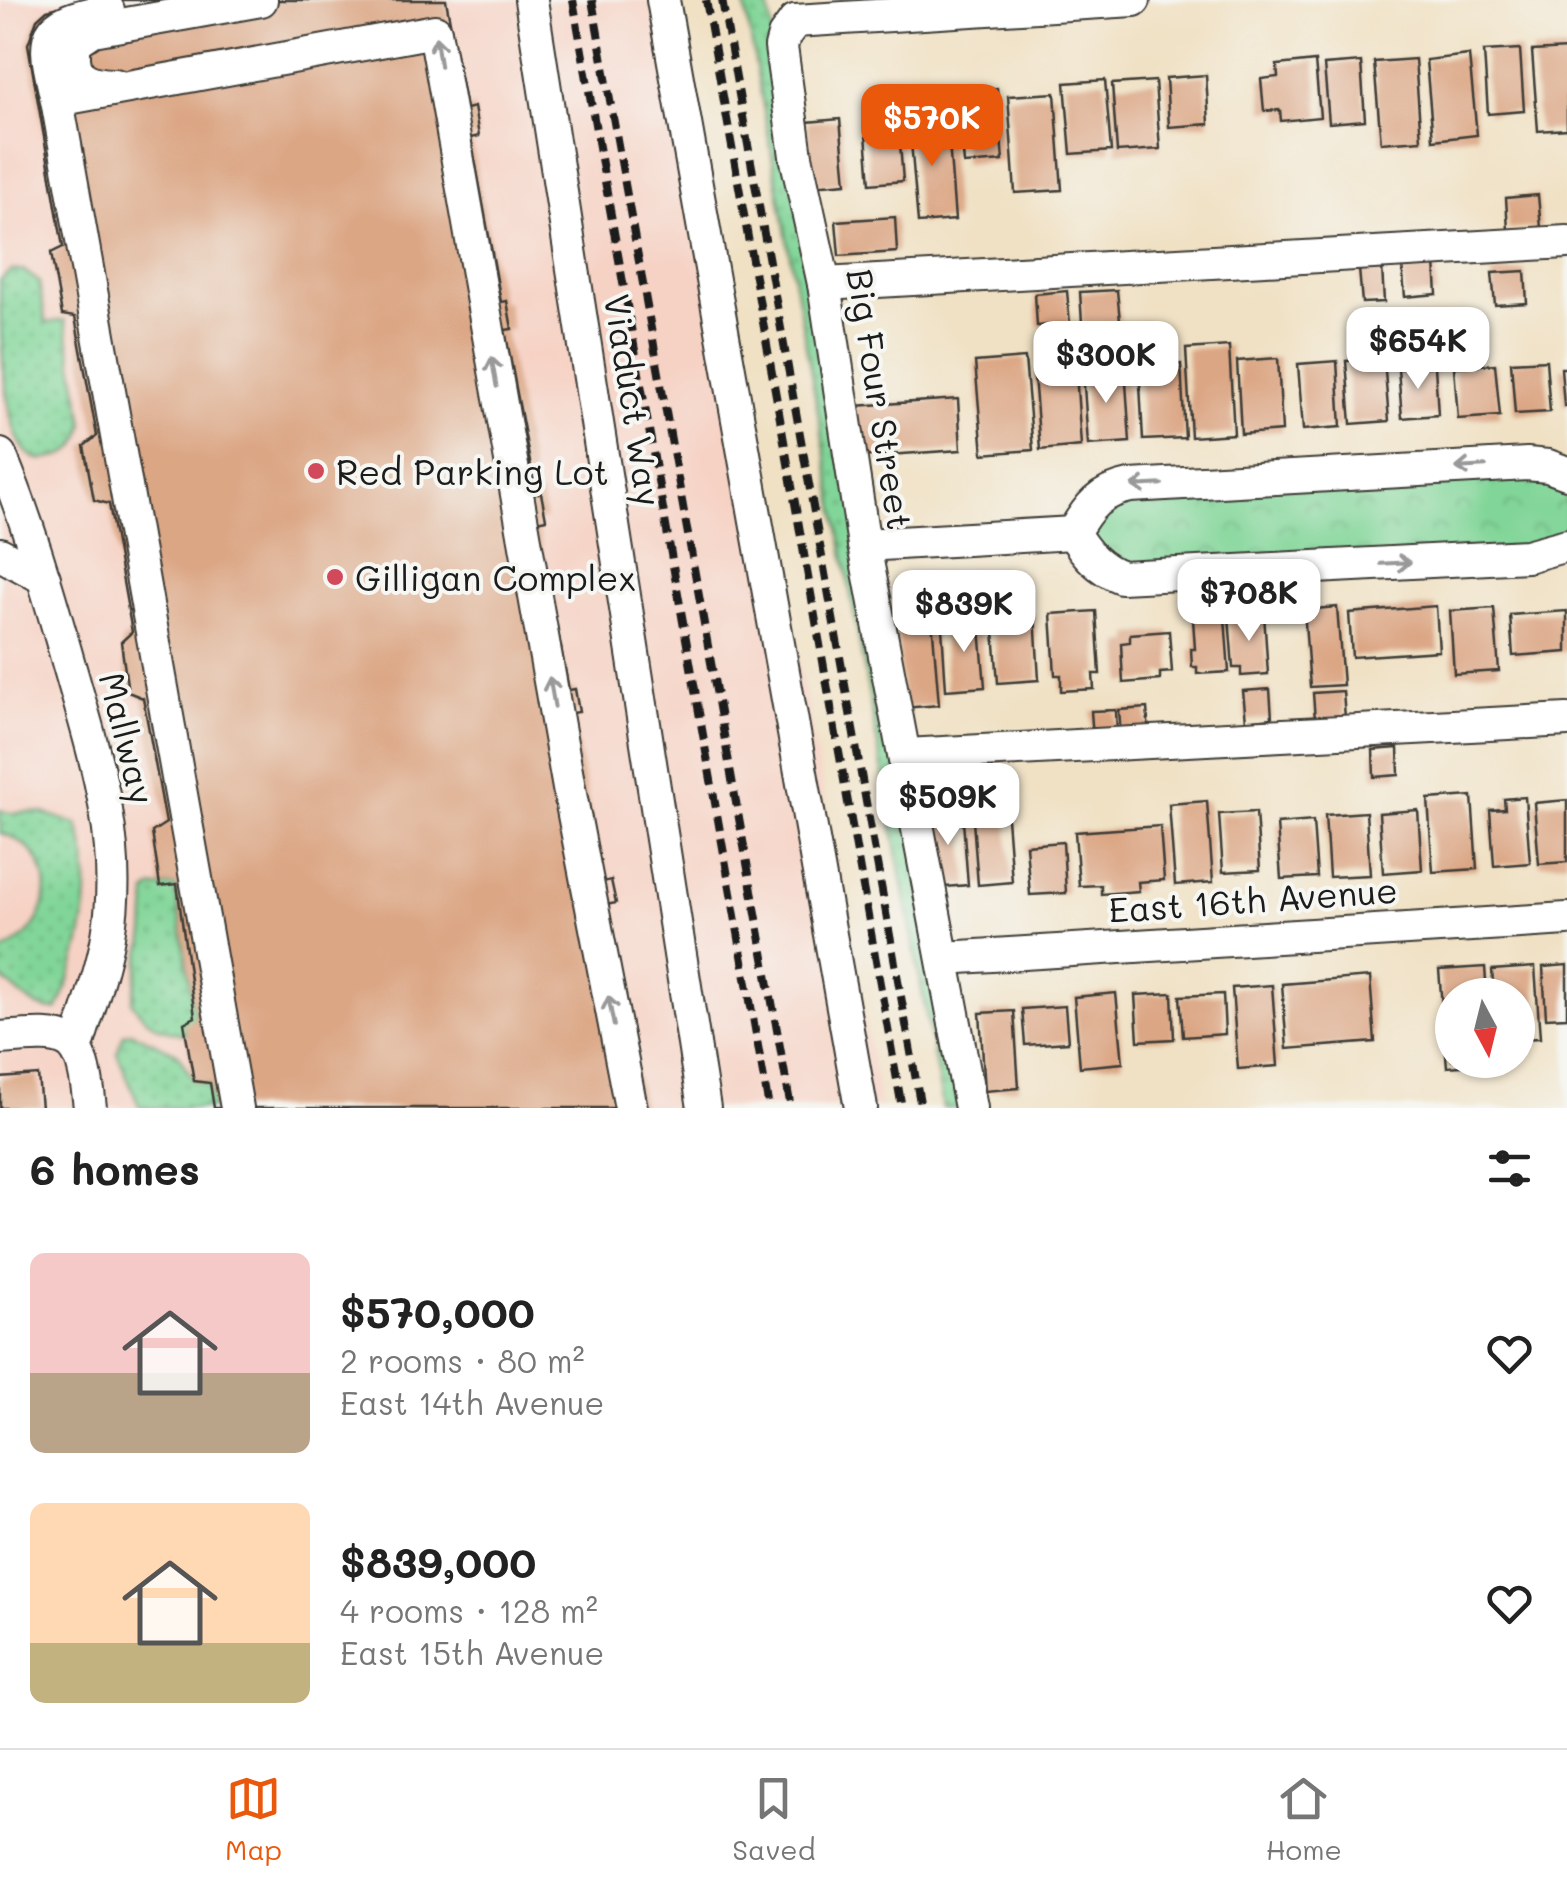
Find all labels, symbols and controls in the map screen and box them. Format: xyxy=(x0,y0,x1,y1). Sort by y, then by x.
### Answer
one-way arrow xyxy=(428,36,447,69)
pin: $570K xyxy=(862,84,1002,169)
text: $570K xyxy=(883,95,981,137)
street label: Big Four Street xyxy=(838,265,924,533)
street label: Viaduct Way xyxy=(595,291,673,509)
pin: $654K xyxy=(1348,307,1488,392)
text: $654K xyxy=(1368,318,1468,360)
pin: $300K xyxy=(1036,321,1176,406)
text: $300K xyxy=(1055,332,1157,374)
one-way arrow xyxy=(484,356,503,389)
place label: Red Parking Lot xyxy=(336,448,609,494)
one-way arrow xyxy=(1456,458,1488,477)
marker: Red Parking Lot xyxy=(305,460,327,482)
one-way arrow xyxy=(1131,476,1163,495)
place label: Gilligan Complex xyxy=(355,554,636,600)
one-way arrow xyxy=(1380,554,1412,573)
pin: $708K xyxy=(1179,559,1319,644)
marker: Gilligan Complex xyxy=(324,566,346,588)
pin: $839K xyxy=(894,570,1034,655)
text: $708K xyxy=(1199,570,1299,612)
text: $839K xyxy=(914,581,1014,623)
street label: Mallway xyxy=(89,667,167,809)
one-way arrow xyxy=(542,676,561,708)
pin: $509K xyxy=(878,763,1018,848)
text: $509K xyxy=(898,774,998,816)
street label: East 16th Avenue xyxy=(1107,866,1399,932)
north arrow xyxy=(1435,978,1535,1078)
map controls xyxy=(1435,978,1535,1078)
one-way arrow xyxy=(600,996,619,1028)
text: 6 homes xyxy=(30,1141,200,1196)
icon: filters xyxy=(1482,1141,1537,1196)
text: $570,000 xyxy=(340,1284,535,1339)
icon: home xyxy=(110,1293,230,1413)
icon: heart xyxy=(1482,1326,1537,1381)
text: 2 rooms · 80 m² xyxy=(340,1339,585,1381)
text: East 14th Avenue xyxy=(340,1381,604,1423)
text: $839,000 xyxy=(340,1534,536,1589)
icon: home xyxy=(110,1543,230,1663)
icon: heart xyxy=(1482,1576,1537,1631)
text: 4 rooms · 128 m² xyxy=(340,1589,598,1631)
text: East 15th Avenue xyxy=(340,1631,604,1673)
tab: Map xyxy=(225,1771,282,1867)
tab: Saved xyxy=(732,1771,815,1867)
tab: Home xyxy=(1266,1771,1342,1867)

